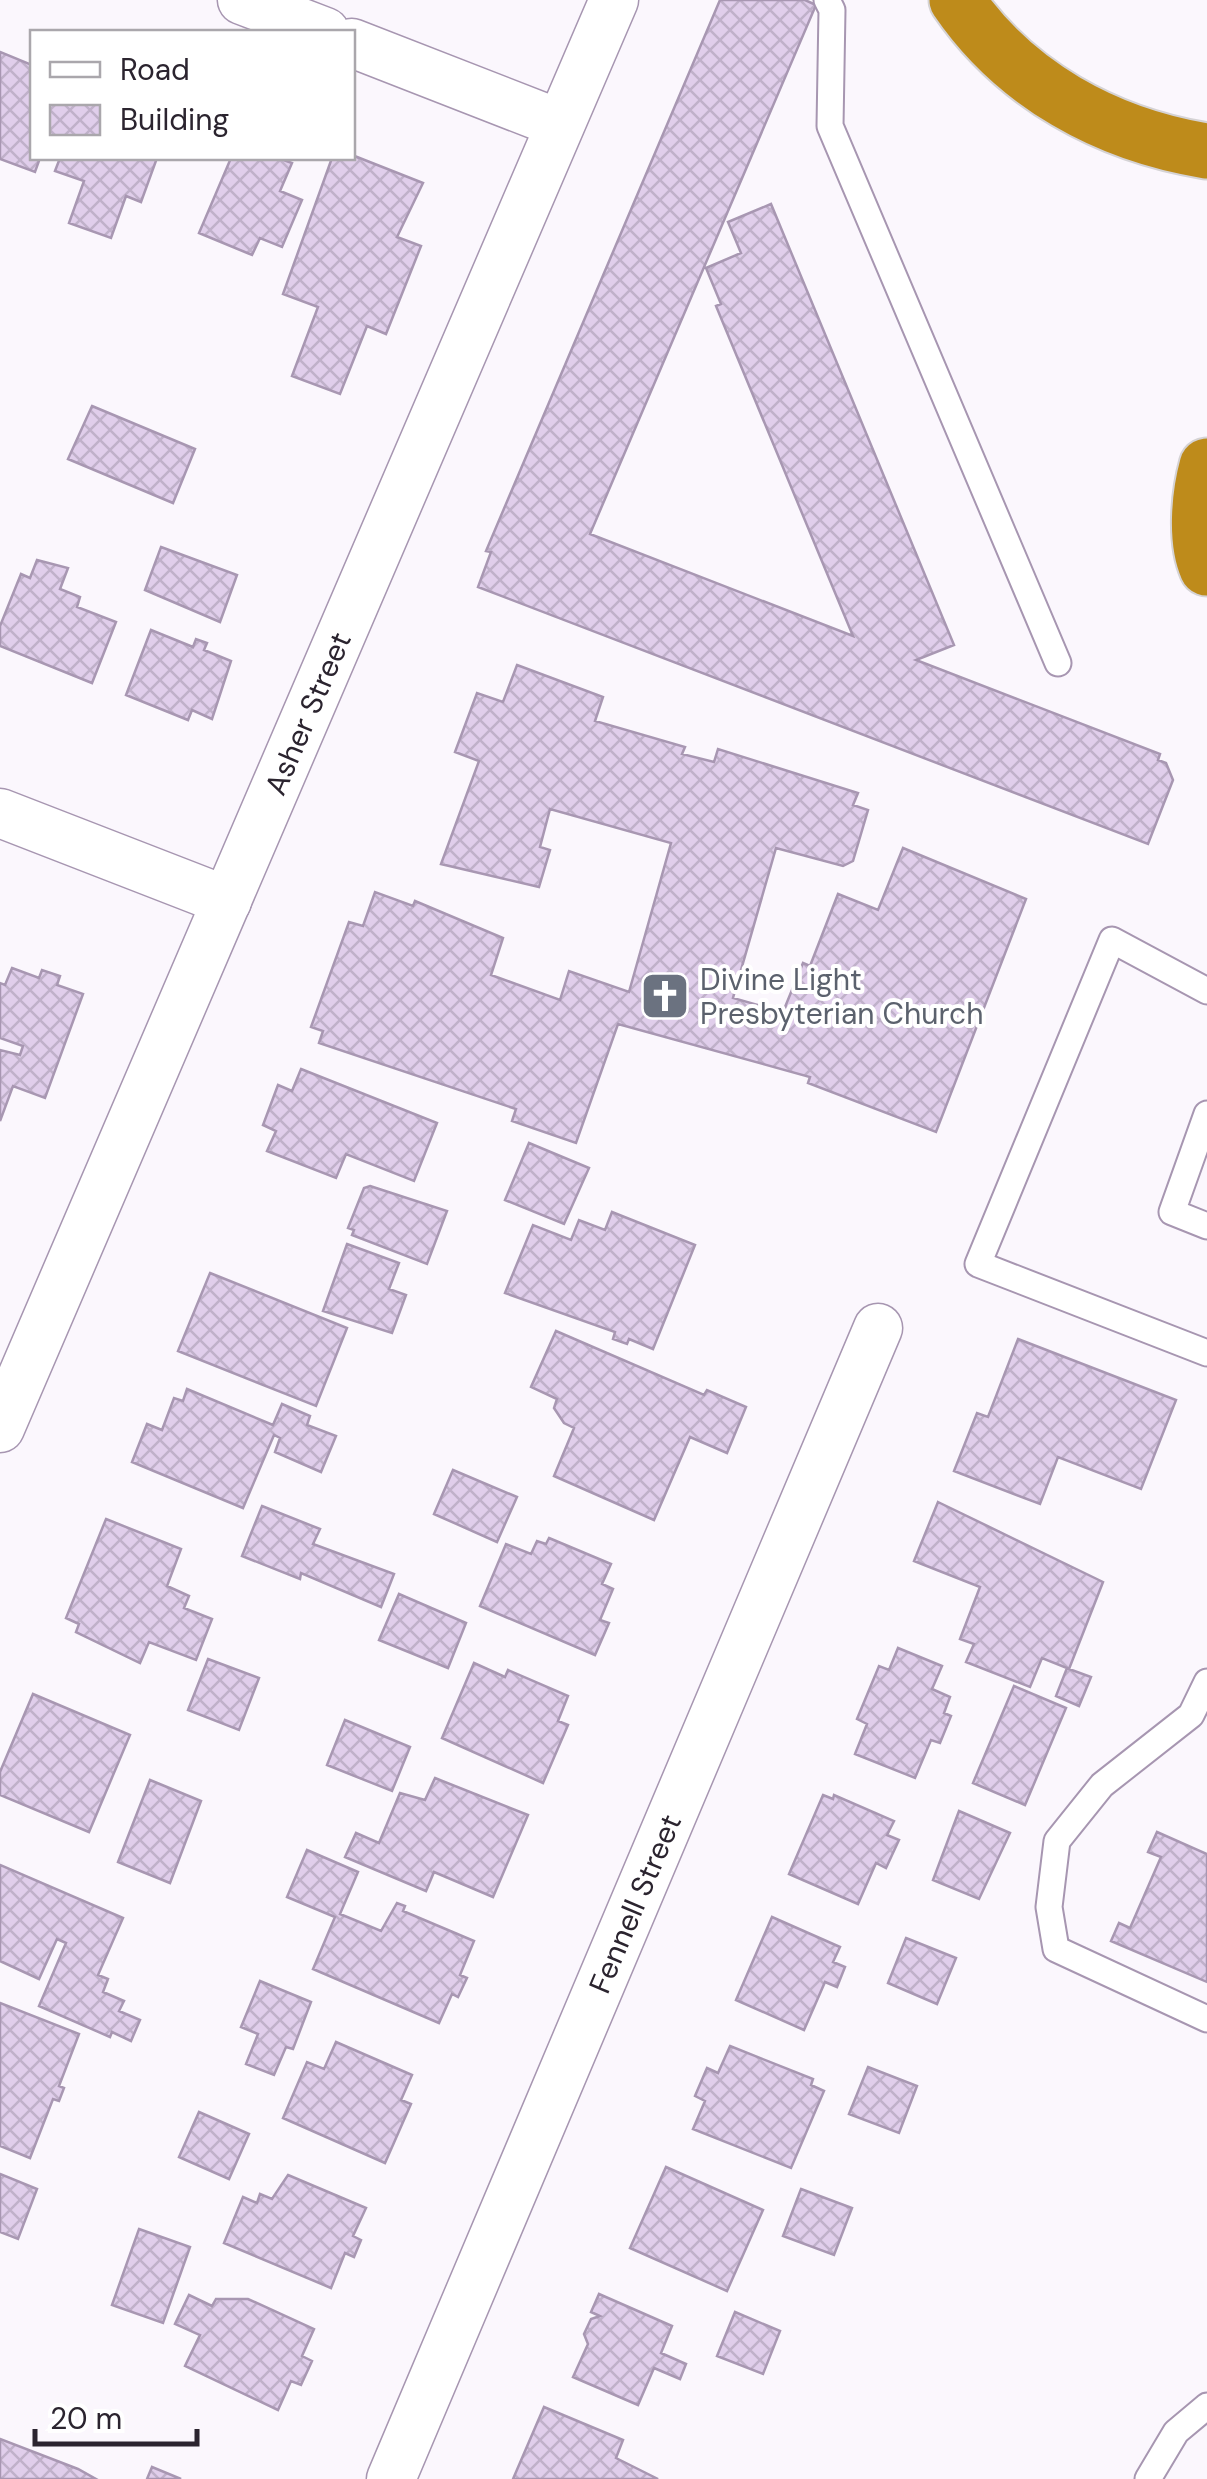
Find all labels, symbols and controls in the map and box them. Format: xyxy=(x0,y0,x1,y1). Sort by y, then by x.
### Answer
legend xyxy=(30,30,355,160)
text: Road xyxy=(120,50,190,89)
text: Building xyxy=(120,100,229,139)
street label: Asher Street xyxy=(255,626,359,801)
place label: Divine Light Presbyterian Church xyxy=(700,960,983,1033)
church icon: Divine Light Presbyterian Church xyxy=(639,970,691,1022)
street label: Fennell Street xyxy=(579,1808,690,1999)
scale bar xyxy=(35,2384,198,2446)
text: 20 m xyxy=(50,2399,122,2438)

